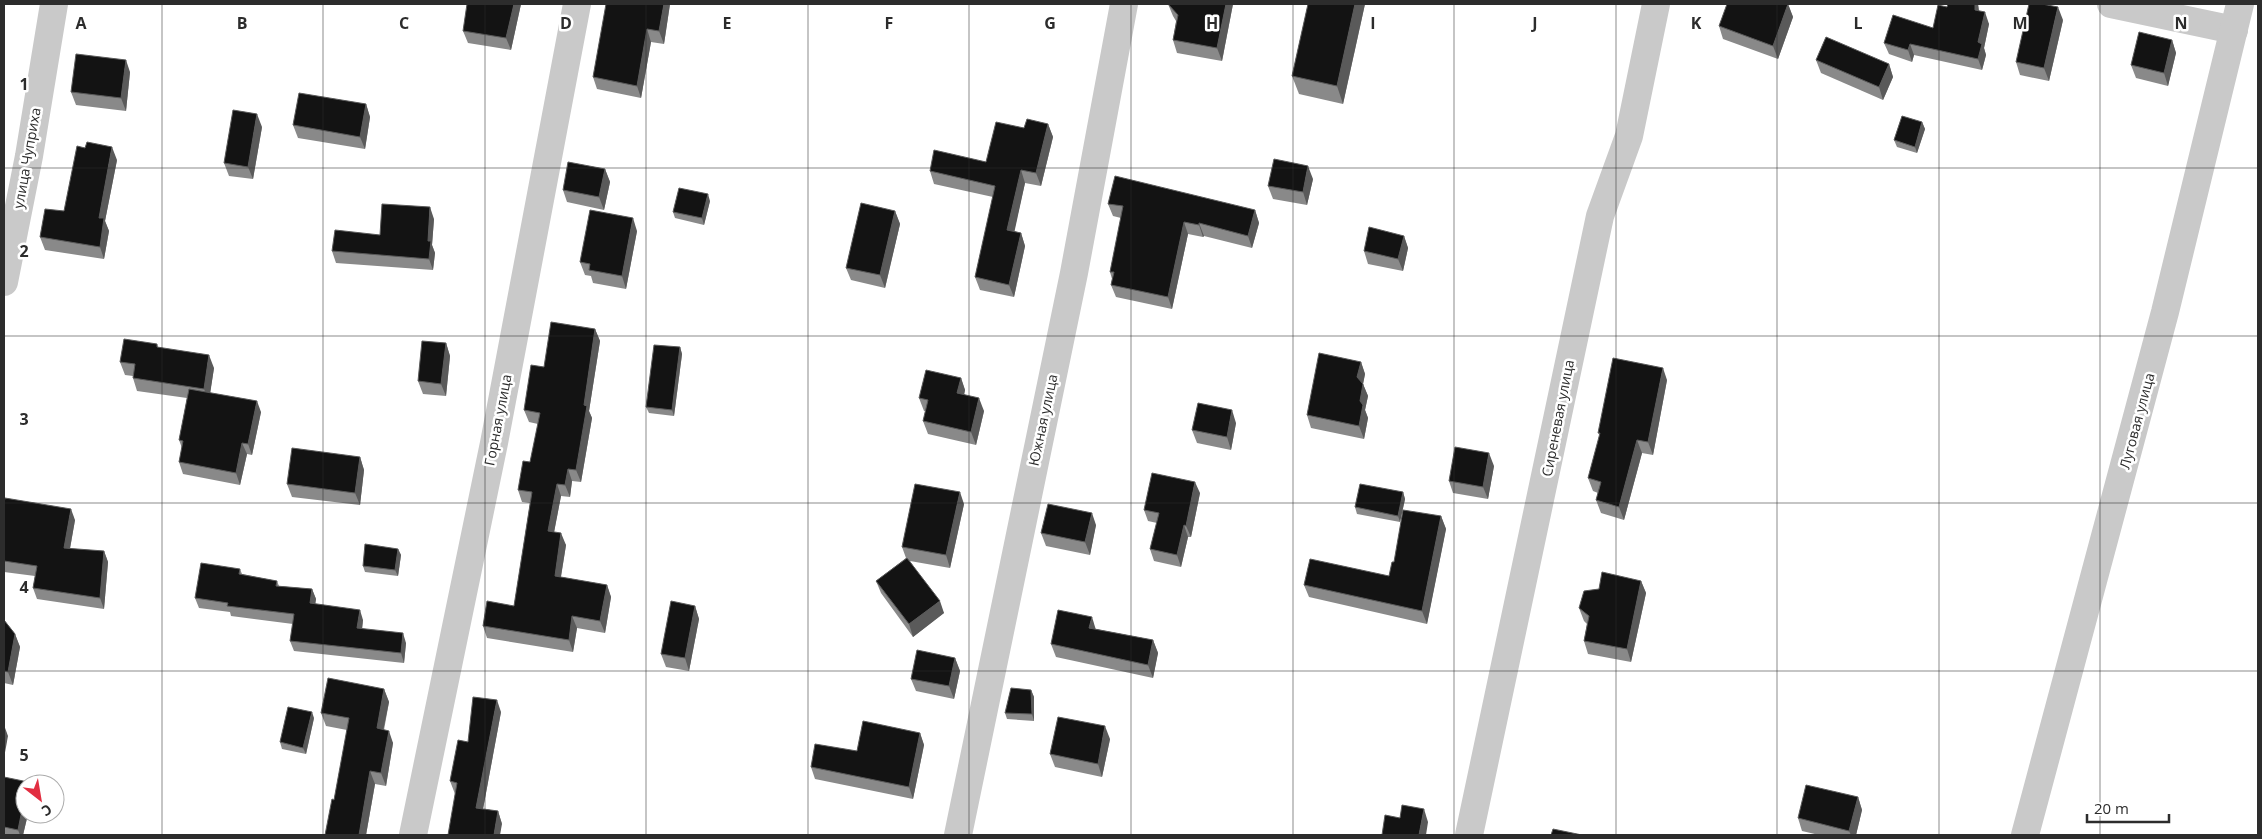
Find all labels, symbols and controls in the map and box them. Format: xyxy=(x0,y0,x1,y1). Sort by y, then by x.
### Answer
text: A xyxy=(75,12,87,34)
text: B xyxy=(237,12,247,34)
text: C xyxy=(399,12,409,34)
text: D xyxy=(560,12,572,34)
text: E xyxy=(723,12,732,34)
text: F xyxy=(885,12,893,34)
text: G xyxy=(1044,12,1056,34)
text: H xyxy=(1206,12,1218,34)
text: I xyxy=(1370,12,1376,34)
text: J xyxy=(1530,12,1538,34)
text: K xyxy=(1691,12,1702,34)
text: L xyxy=(1853,12,1863,34)
text: M xyxy=(2012,12,2028,34)
text: N xyxy=(2174,12,2188,34)
text: 1 xyxy=(19,73,29,95)
street label: улица Чуприха xyxy=(8,106,45,210)
text: 2 xyxy=(19,240,29,262)
street label: Сиреневая улица xyxy=(1537,358,1578,478)
street label: Луговая улица xyxy=(2115,371,2159,471)
street label: Южная улица xyxy=(1024,372,1062,468)
street label: Горная улица xyxy=(479,373,516,467)
text: 3 xyxy=(19,408,29,430)
text: 4 xyxy=(19,576,29,598)
text: 5 xyxy=(19,744,29,766)
north arrow xyxy=(15,774,65,824)
scale bar xyxy=(2087,792,2170,824)
text: 20 m xyxy=(2094,798,2129,818)
text: С xyxy=(38,800,56,821)

